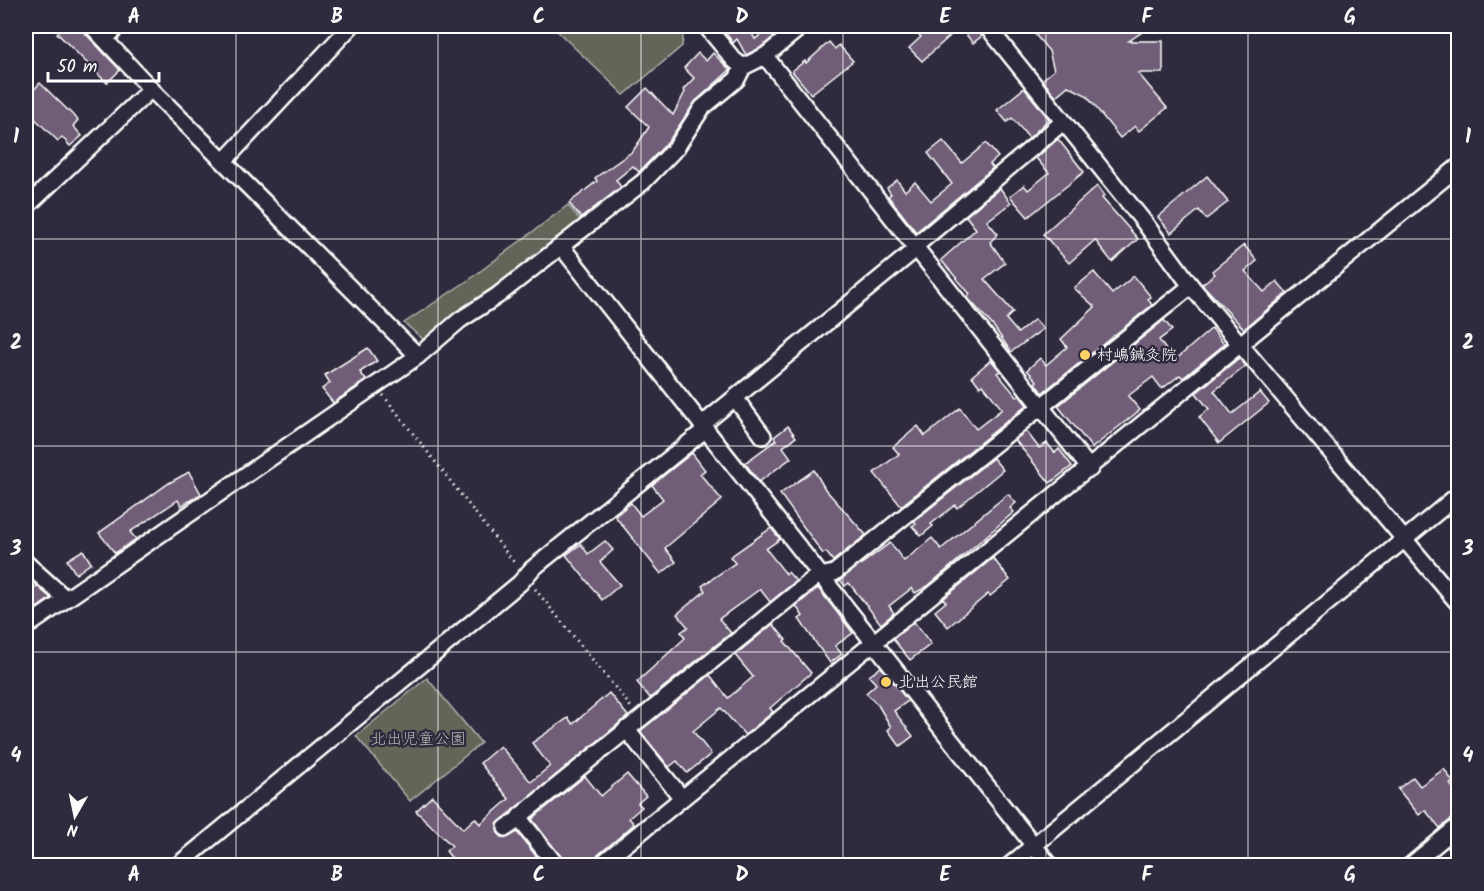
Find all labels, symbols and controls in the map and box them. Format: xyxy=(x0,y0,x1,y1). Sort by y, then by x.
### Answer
text: A xyxy=(128,2,140,34)
text: B xyxy=(331,2,343,34)
text: C xyxy=(533,2,545,34)
text: D xyxy=(735,2,749,34)
text: E xyxy=(939,2,951,34)
text: F xyxy=(1142,2,1154,34)
text: G xyxy=(1344,2,1356,34)
scale bar xyxy=(48,45,159,83)
text: 50 m xyxy=(57,53,97,82)
text: 1 xyxy=(13,122,19,154)
text: 1 xyxy=(1465,122,1471,154)
text: 2 xyxy=(10,328,22,360)
text: 2 xyxy=(1462,328,1474,360)
place label: 村嶋鍼灸院 xyxy=(1097,343,1177,368)
marker: 村嶋鍼灸院 xyxy=(1078,348,1092,362)
text: 3 xyxy=(10,534,22,566)
text: 3 xyxy=(1462,534,1474,566)
place label: 北出公民館 xyxy=(898,670,978,695)
marker: 北出公民館 xyxy=(879,675,893,689)
park label: 北出児童公園 xyxy=(370,727,466,752)
text: 4 xyxy=(11,741,22,773)
text: 4 xyxy=(1463,741,1474,773)
north arrow xyxy=(45,786,105,846)
text: N xyxy=(66,816,80,842)
text: A xyxy=(128,860,140,891)
text: B xyxy=(331,860,343,891)
text: C xyxy=(533,860,545,891)
text: D xyxy=(735,860,749,891)
text: E xyxy=(939,860,951,891)
text: F xyxy=(1142,860,1154,891)
text: G xyxy=(1344,860,1356,891)

